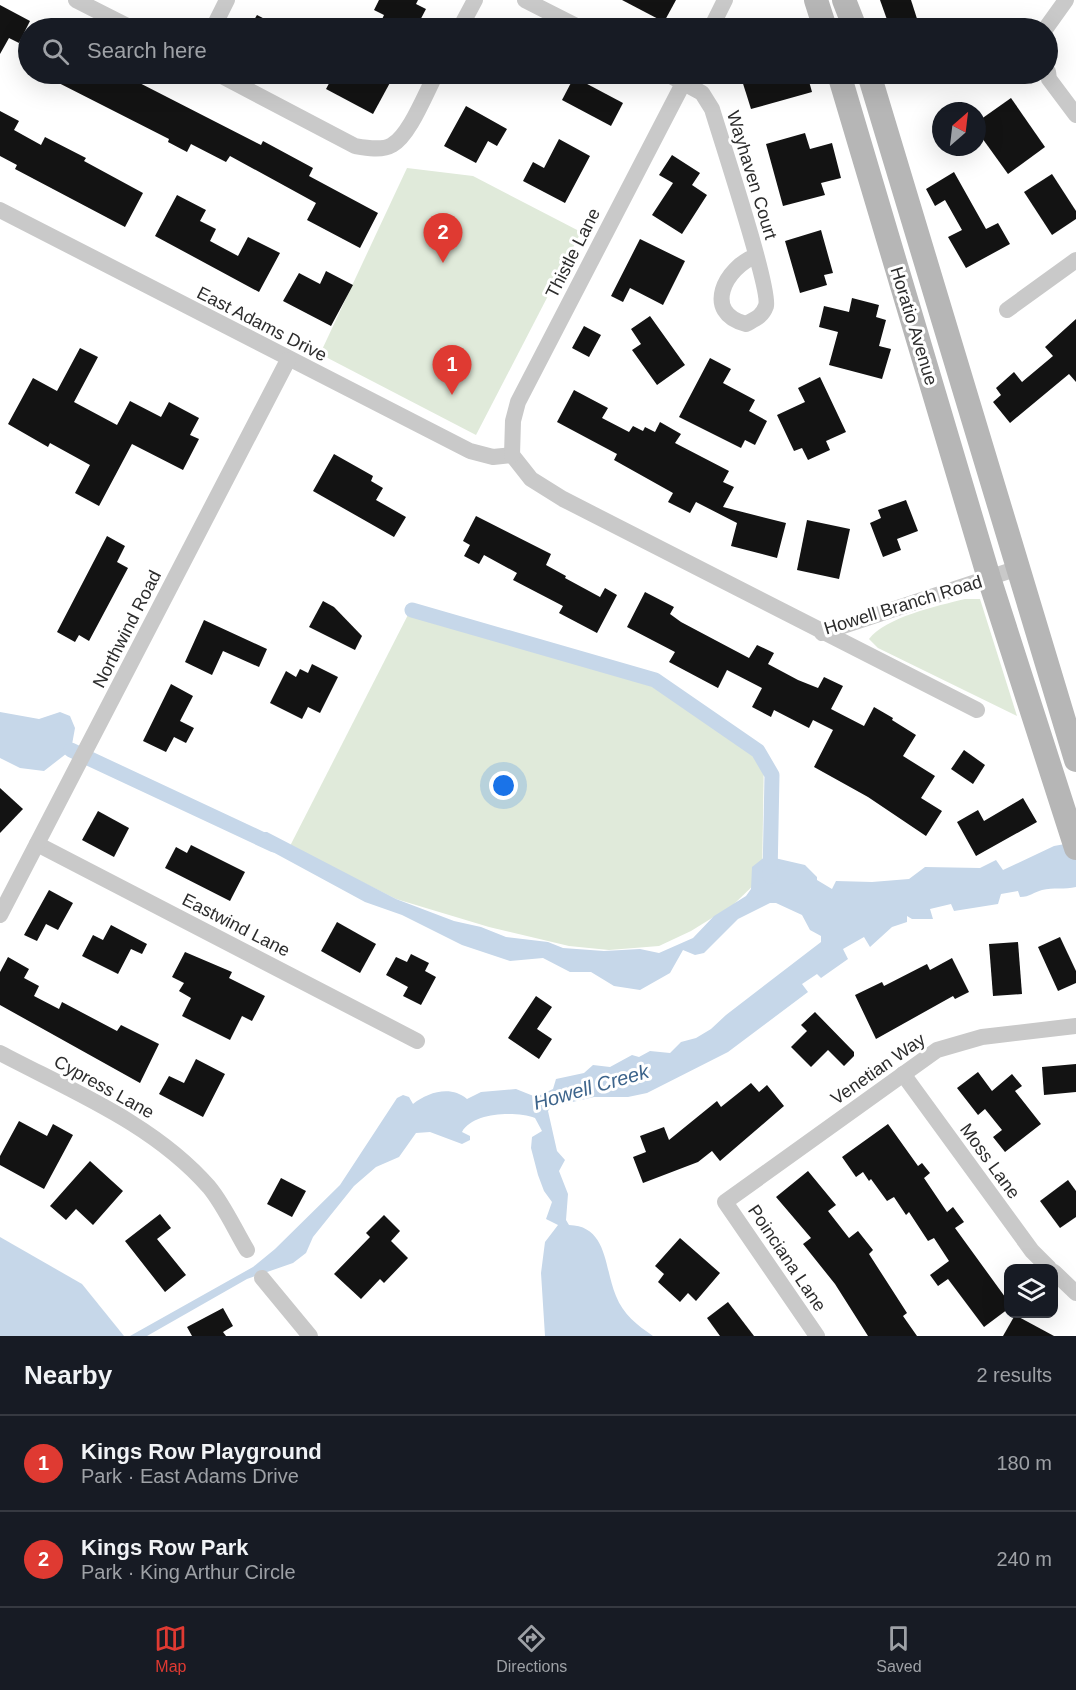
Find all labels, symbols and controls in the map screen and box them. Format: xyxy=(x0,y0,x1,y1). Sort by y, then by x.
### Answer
search box xyxy=(18,18,1058,84)
icon: search xyxy=(39,35,72,68)
text: Search here xyxy=(87,38,207,63)
north arrow xyxy=(932,102,986,156)
street label: Wayhaven Court xyxy=(723,108,781,242)
street label: Thistle Lane xyxy=(542,205,604,301)
pin: 2 xyxy=(424,214,462,263)
street label: Horatio Avenue xyxy=(886,264,942,388)
street label: East Adams Drive xyxy=(194,283,330,365)
pin: 1 xyxy=(432,346,472,395)
street label: Northwind Road xyxy=(89,567,165,691)
street label: Howell Branch Road xyxy=(822,571,984,639)
your location xyxy=(489,771,518,800)
street label: Eastwind Lane xyxy=(179,889,293,961)
street label: Venetian Way xyxy=(827,1029,929,1109)
street label: Cypress Lane xyxy=(51,1051,157,1123)
water label: Howell Creek xyxy=(531,1060,652,1114)
street label: Moss Lane xyxy=(956,1120,1024,1202)
street label: Poinciana Lane xyxy=(744,1201,830,1315)
map controls xyxy=(1004,1264,1058,1318)
button: layers xyxy=(1004,1264,1058,1318)
text: Nearby xyxy=(24,1360,112,1390)
text: 2 results xyxy=(976,1364,1052,1386)
text: Kings Row Playground xyxy=(81,1439,322,1464)
text: 1 xyxy=(38,1452,49,1474)
text: 180 m xyxy=(996,1452,1052,1474)
text: Park · East Adams Drive xyxy=(81,1465,299,1487)
text: Kings Row Park xyxy=(81,1535,248,1560)
text: 2 xyxy=(38,1548,49,1570)
text: 240 m xyxy=(996,1548,1052,1570)
text: Park · King Arthur Circle xyxy=(81,1561,296,1583)
tab: Map xyxy=(154,1622,187,1676)
tab: Directions xyxy=(496,1622,567,1676)
tab: Saved xyxy=(876,1622,922,1676)

